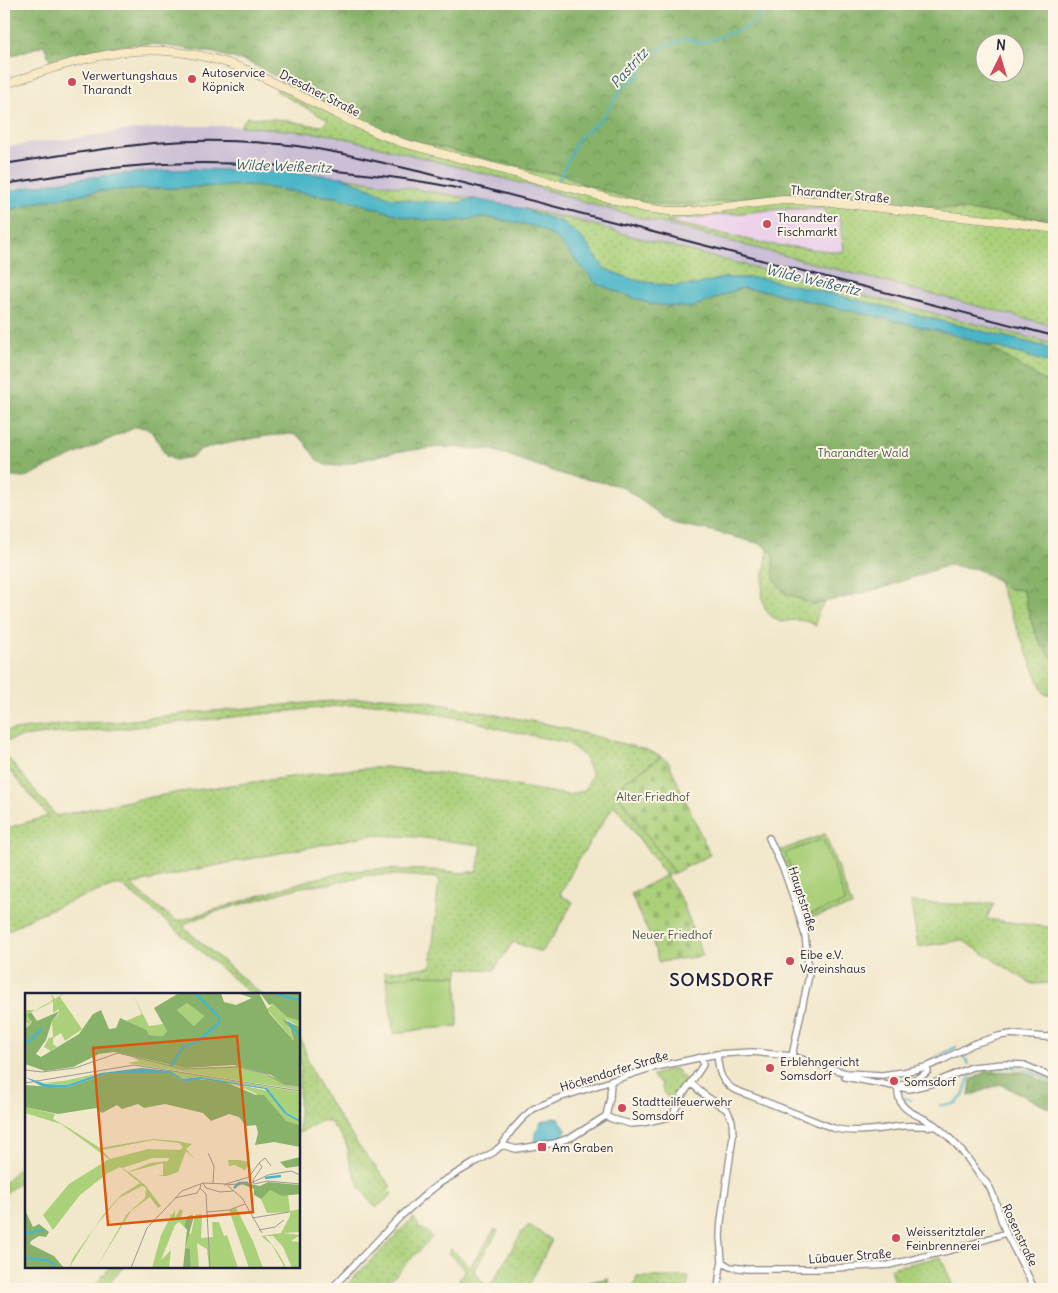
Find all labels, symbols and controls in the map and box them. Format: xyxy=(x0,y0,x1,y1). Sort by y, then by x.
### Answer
north arrow xyxy=(976,32,1026,82)
text: N xyxy=(996,36,1007,54)
water label: Pastritz xyxy=(606,43,652,92)
place label: Autoservice Köpnick xyxy=(202,65,265,94)
street label: Dresdner Straße xyxy=(277,66,363,120)
place label: Verwertungshaus Tharandt xyxy=(82,68,178,97)
marker: Autoservice Köpnick xyxy=(186,73,198,85)
marker: Verwertungshaus Tharandt xyxy=(66,76,78,88)
water label: Wilde Weißeritz xyxy=(235,155,333,177)
street label: Tharandter Straße xyxy=(790,182,890,206)
place label: Tharandter Fischmarkt xyxy=(777,210,838,239)
marker: Tharandter Fischmarkt xyxy=(761,218,773,230)
water label: Wilde Weißeritz xyxy=(764,260,863,300)
park label: Tharandter Wald xyxy=(818,445,908,460)
park label: Alter Friedhof xyxy=(616,789,691,804)
street label: Hauptstraße xyxy=(785,865,821,933)
park label: Neuer Friedhof xyxy=(632,927,713,942)
place label: Eibe e.V. Vereinshaus xyxy=(800,947,866,976)
marker: Eibe e.V. Vereinshaus xyxy=(784,955,796,967)
district label: SOMSDORF xyxy=(670,968,774,991)
inset map xyxy=(25,993,300,1268)
street label: Höckendorfer Straße xyxy=(558,1047,670,1095)
place label: Erblehngericht Somsdorf xyxy=(780,1054,859,1083)
marker: Erblehngericht Somsdorf xyxy=(764,1062,776,1074)
place label: Somsdorf xyxy=(904,1074,957,1089)
marker: Somsdorf xyxy=(888,1075,900,1087)
place label: Stadtteilfeuerwehr Somsdorf xyxy=(632,1094,732,1123)
marker: Stadtteilfeuerwehr Somsdorf xyxy=(616,1102,628,1114)
place label: Am Graben xyxy=(552,1140,613,1155)
marker: Am Graben xyxy=(536,1141,548,1153)
street label: Rosenstraße xyxy=(999,1201,1041,1269)
place label: Weisseritztaler Feinbrennerei xyxy=(906,1224,985,1253)
marker: Weisseritztaler Feinbrennerei xyxy=(890,1232,902,1244)
street label: Lübauer Straße xyxy=(808,1246,892,1266)

